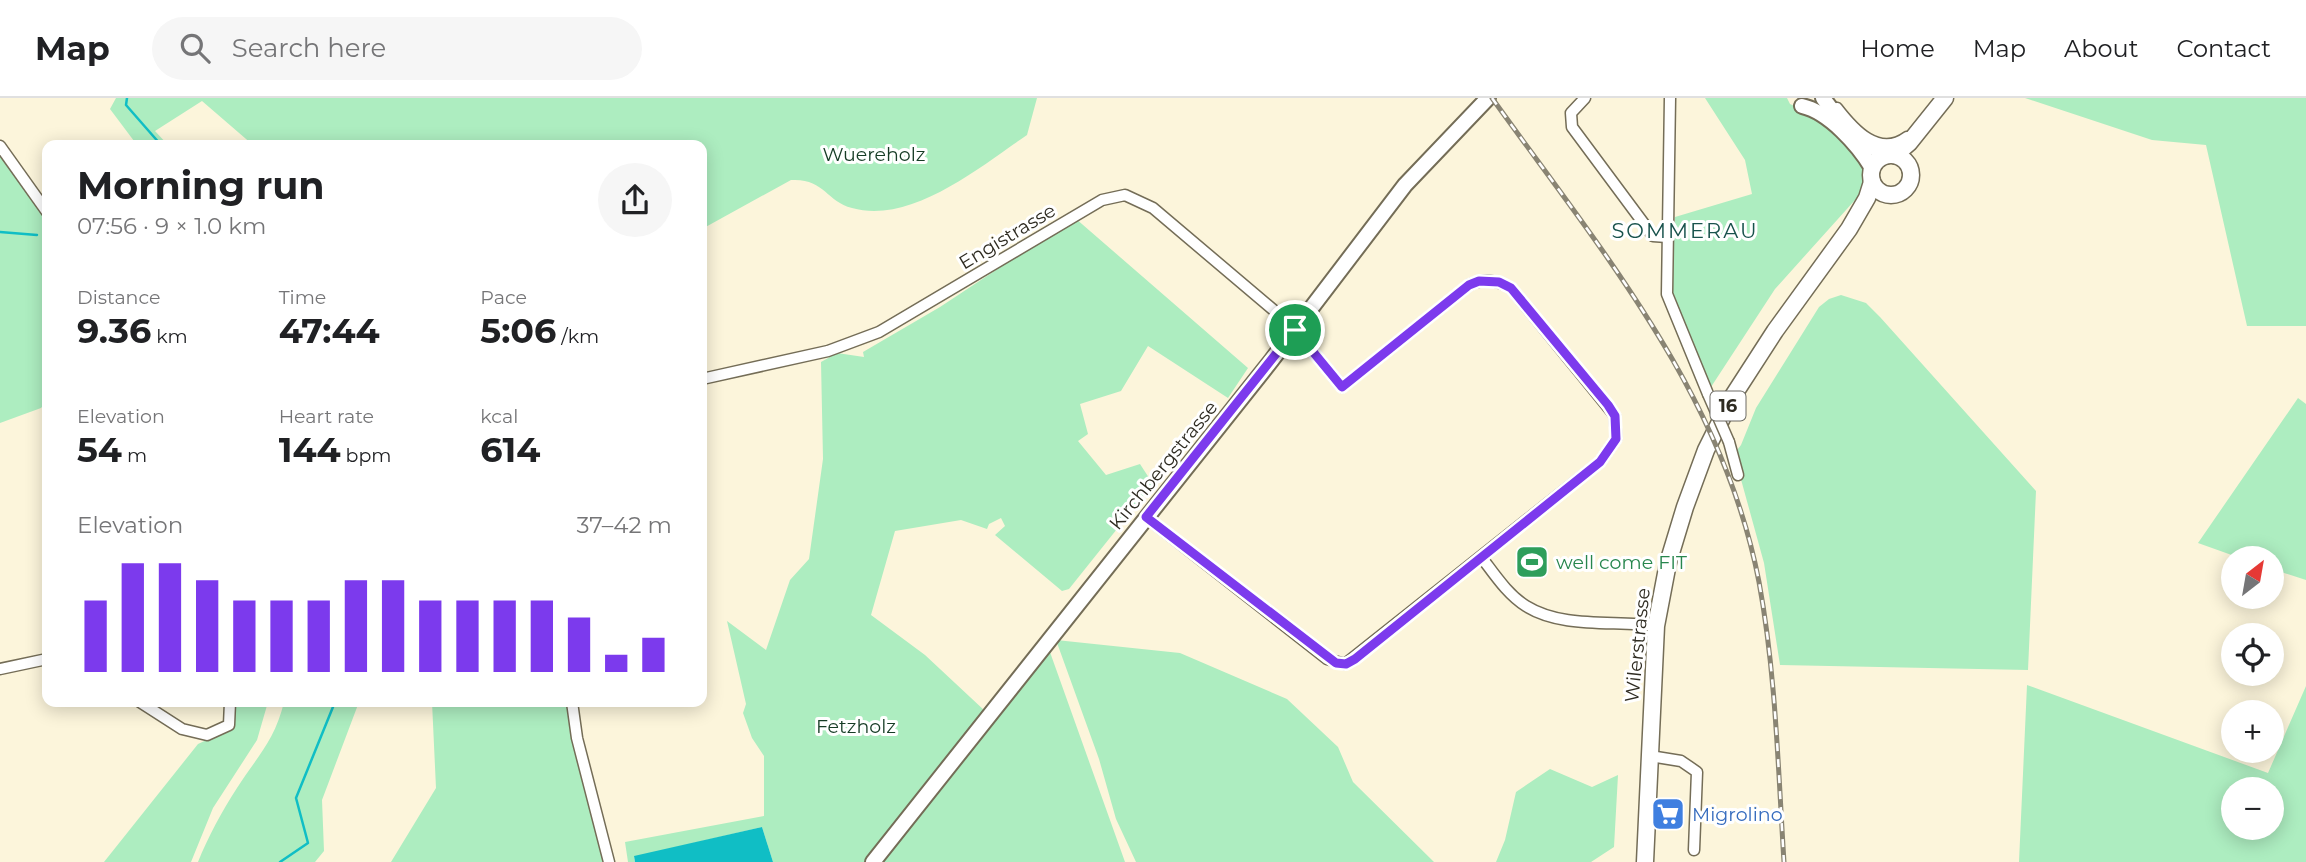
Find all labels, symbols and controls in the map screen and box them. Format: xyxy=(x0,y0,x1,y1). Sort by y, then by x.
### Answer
search box xyxy=(152,17,642,80)
text: Map xyxy=(35,28,110,68)
icon: search xyxy=(176,29,214,67)
text: Search here xyxy=(232,32,386,64)
text: Home xyxy=(1860,34,1935,63)
text: Map xyxy=(1973,34,2026,63)
text: About xyxy=(2064,34,2138,63)
text: Contact xyxy=(2176,34,2271,63)
park label: Wuereholz xyxy=(822,143,926,166)
text: Morning run xyxy=(77,162,325,209)
button: share xyxy=(598,163,672,237)
street label: Engistrasse xyxy=(955,199,1060,274)
text: 07:56 · 9 × 1.0 km xyxy=(77,212,266,240)
district label: SOMMERAU xyxy=(1611,218,1759,243)
text: Distance xyxy=(77,286,160,309)
text: Time xyxy=(279,286,326,309)
text: Pace xyxy=(480,286,527,309)
pin xyxy=(1265,300,1325,360)
text: 9.36 xyxy=(77,309,151,352)
text: 47:44 xyxy=(279,309,380,352)
text: 5:06 xyxy=(480,309,556,352)
icon: arrive xyxy=(1276,311,1314,349)
text: km xyxy=(151,325,188,348)
text: /km xyxy=(556,325,599,348)
road number: 16 xyxy=(1710,392,1746,420)
street label: Kirchbergstrasse xyxy=(1104,396,1222,534)
text: Elevation xyxy=(77,405,165,428)
text: Heart rate xyxy=(279,405,374,428)
text: kcal xyxy=(480,405,518,428)
text: 54 xyxy=(77,428,122,471)
text: 144 xyxy=(279,428,341,471)
text: 614 xyxy=(480,428,540,471)
text: m xyxy=(122,444,147,467)
text: bpm xyxy=(341,444,392,467)
text: Elevation xyxy=(77,511,183,539)
text: 37–42 m xyxy=(577,511,672,539)
sports icon: well come FIT xyxy=(1513,543,1551,581)
north arrow xyxy=(2221,546,2284,609)
map controls xyxy=(2221,546,2284,840)
place label: well come FIT xyxy=(1556,551,1687,574)
street label: Wilerstrasse xyxy=(1620,587,1655,704)
button: locate xyxy=(2221,623,2284,686)
button: + xyxy=(2221,700,2284,763)
park label: Fetzholz xyxy=(816,715,896,738)
button: − xyxy=(2221,777,2284,840)
supermarket icon: Migrolino xyxy=(1649,795,1687,833)
place label: Migrolino xyxy=(1692,803,1783,826)

